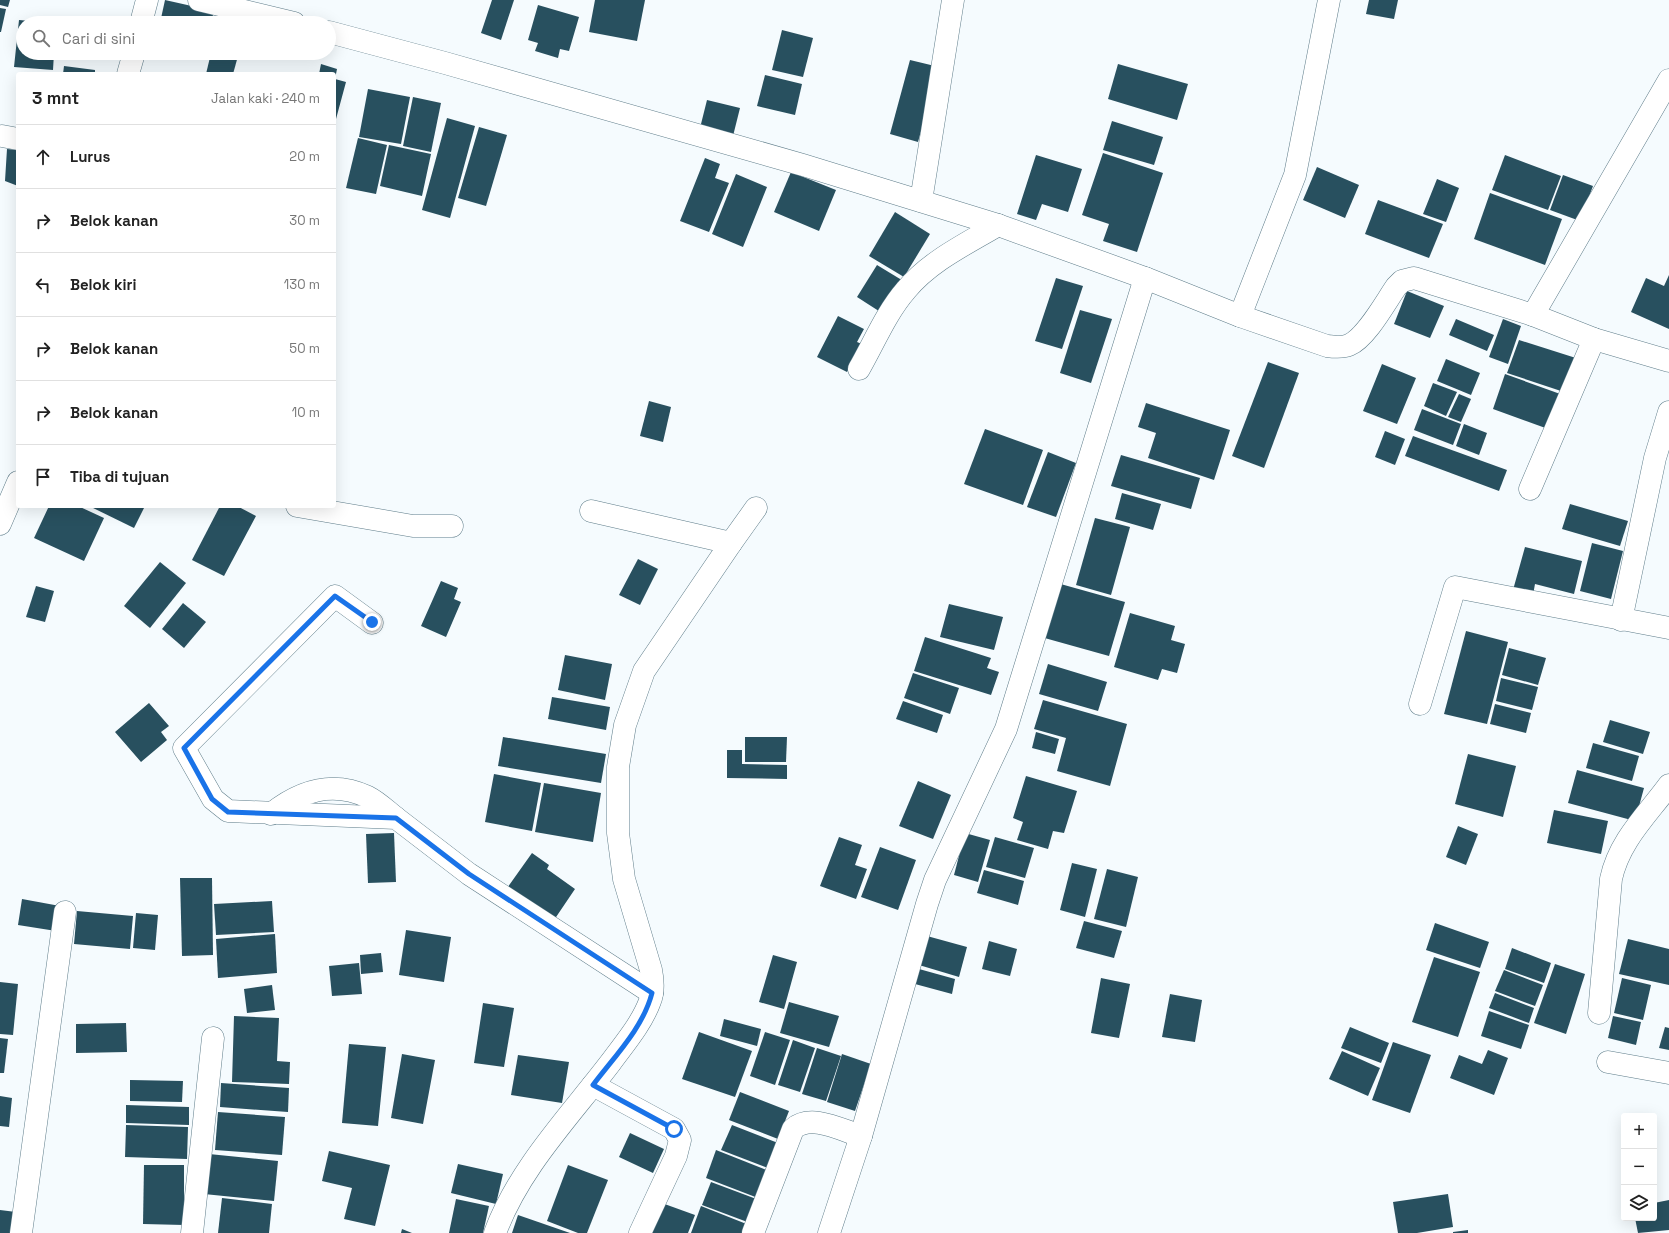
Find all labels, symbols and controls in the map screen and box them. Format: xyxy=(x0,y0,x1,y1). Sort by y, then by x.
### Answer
search box xyxy=(16,16,336,60)
icon: search xyxy=(30,27,52,49)
text: Cari di sini xyxy=(62,29,135,48)
text: 3 mnt xyxy=(32,87,79,109)
text: Jalan kaki · 240 m xyxy=(211,90,320,107)
icon: ahead xyxy=(32,146,54,168)
text: Lurus xyxy=(70,147,110,166)
text: 20 m xyxy=(289,148,320,165)
icon: right xyxy=(32,210,54,232)
text: Belok kanan xyxy=(70,211,158,230)
text: 30 m xyxy=(289,212,320,229)
icon: left xyxy=(32,274,54,296)
text: Belok kiri xyxy=(70,275,136,294)
text: 130 m xyxy=(284,276,320,293)
icon: right xyxy=(32,338,54,360)
text: Belok kanan xyxy=(70,339,158,358)
text: 50 m xyxy=(289,340,320,357)
icon: right xyxy=(32,402,54,424)
text: Belok kanan xyxy=(70,403,158,422)
text: 10 m xyxy=(292,404,320,421)
icon: arrive xyxy=(32,466,54,488)
text: Tiba di tujuan xyxy=(70,467,169,486)
route end xyxy=(363,613,381,631)
map controls xyxy=(1621,1113,1657,1221)
button: + xyxy=(1621,1113,1657,1149)
route start xyxy=(665,1120,683,1138)
button: − xyxy=(1621,1149,1657,1185)
button: layers xyxy=(1621,1185,1657,1221)

